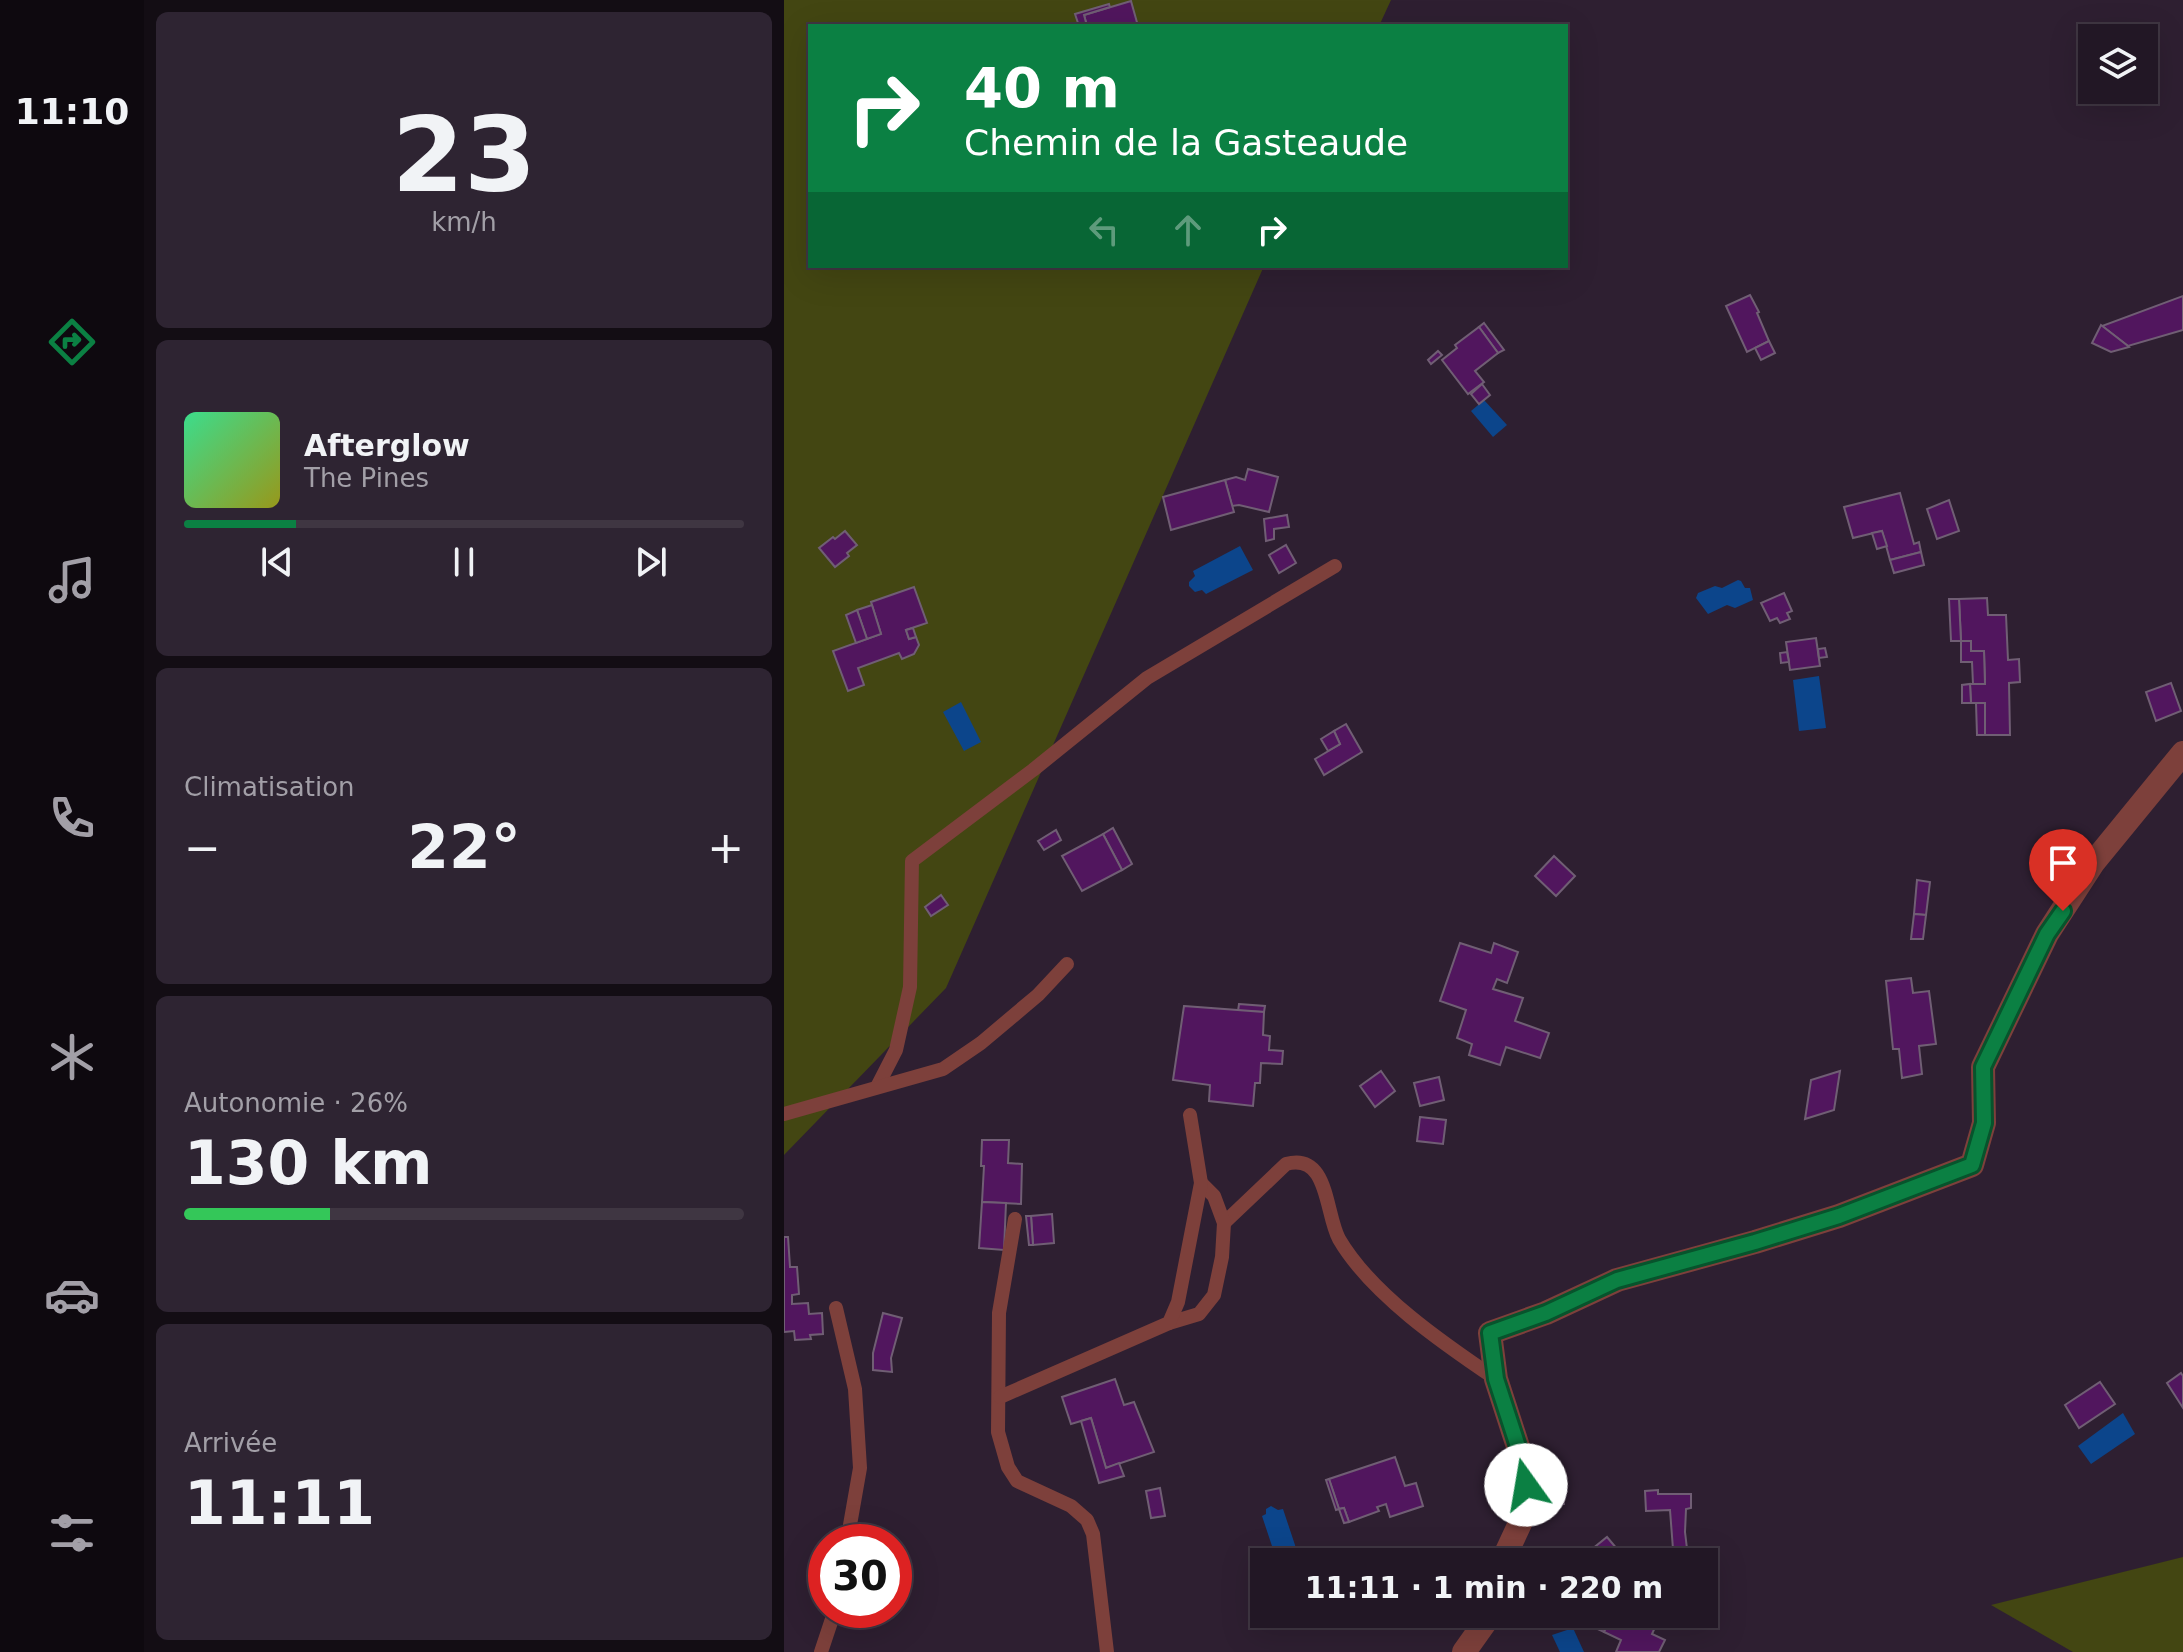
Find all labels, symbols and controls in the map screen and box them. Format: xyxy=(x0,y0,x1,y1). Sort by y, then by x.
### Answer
map controls xyxy=(2078,24,2158,104)
button: layers xyxy=(2078,24,2158,104)
text: 40 m xyxy=(964,55,1120,120)
icon: right xyxy=(832,56,936,160)
text: 11:10 xyxy=(15,91,129,132)
text: 23 xyxy=(392,94,536,216)
text: Chemin de la Gasteaude xyxy=(964,122,1408,163)
text: km/h xyxy=(431,207,497,237)
icon: left xyxy=(1082,208,1126,252)
icon: ahead xyxy=(1166,208,1210,252)
icon: right xyxy=(1250,208,1294,252)
icon: directions xyxy=(44,314,100,370)
text: Afterglow xyxy=(304,428,470,463)
text: The Pines xyxy=(304,463,429,493)
icon: previous xyxy=(255,540,299,584)
icon: pause xyxy=(442,540,486,584)
icon: next xyxy=(629,540,673,584)
icon: music xyxy=(44,552,100,608)
text: Climatisation xyxy=(184,772,355,802)
icon: phone xyxy=(44,790,100,846)
text: 22° xyxy=(407,812,521,882)
text: − xyxy=(184,822,221,873)
text: + xyxy=(707,822,744,873)
pin xyxy=(2029,829,2097,911)
icon: arrive xyxy=(2041,841,2085,885)
icon: climate xyxy=(44,1029,100,1085)
text: Autonomie · 26% xyxy=(184,1088,408,1118)
text: 130 km xyxy=(184,1128,433,1198)
icon: car xyxy=(44,1267,100,1323)
text: Arrivée xyxy=(184,1428,277,1458)
position arrow xyxy=(1484,1443,1568,1527)
text: 11:11 xyxy=(184,1468,375,1538)
icon: filters xyxy=(44,1505,100,1561)
speed limit sign: 30 xyxy=(808,1524,912,1628)
text: 11:11 · 1 min · 220 m xyxy=(1305,1570,1663,1605)

